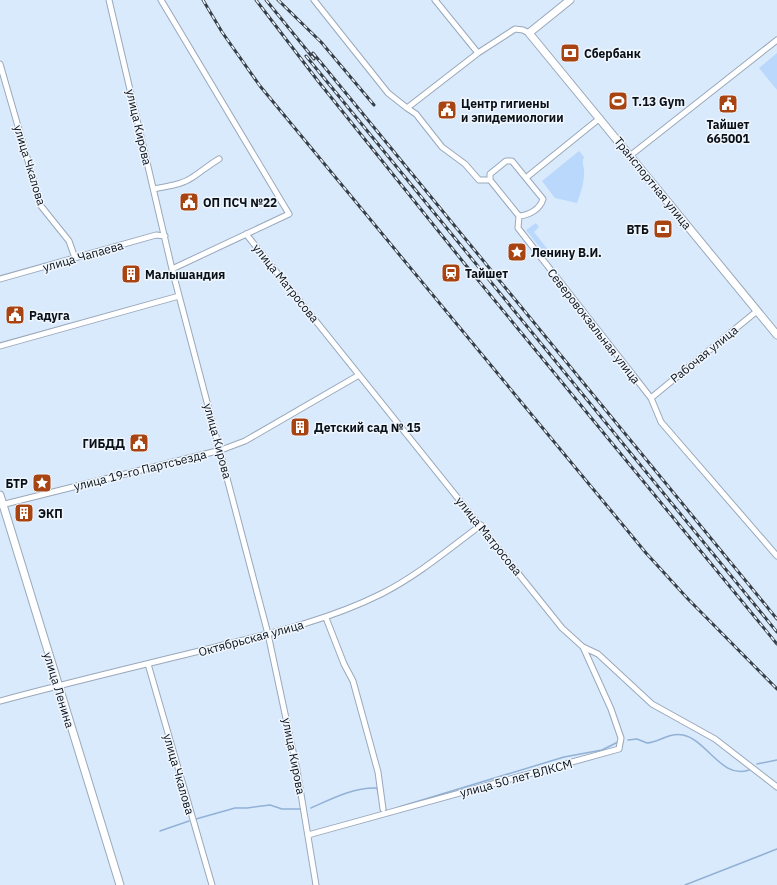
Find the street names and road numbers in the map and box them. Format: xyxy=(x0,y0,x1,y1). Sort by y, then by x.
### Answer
street label: улица Кирова xyxy=(123,87,155,167)
street label: улица Чкалова xyxy=(11,123,50,208)
street label: Транспортная улица xyxy=(611,134,695,233)
street label: улица Чапаева xyxy=(41,237,126,275)
street label: улица Матросова xyxy=(250,241,323,326)
street label: Северовокзальная улица xyxy=(544,265,644,387)
street label: Рабочая улица xyxy=(667,322,741,386)
street label: улица Кирова xyxy=(201,402,235,481)
street label: улица 19-го Партсъезда xyxy=(72,446,208,494)
street label: улица Матросова xyxy=(453,494,526,579)
street label: Октябрьская улица xyxy=(197,617,306,659)
street label: улица Ленина xyxy=(40,650,78,730)
street label: улица Кирова xyxy=(279,716,309,796)
street label: улица Чкалова xyxy=(160,732,198,817)
street label: улица 50 лет ВЛКСМ xyxy=(458,756,574,800)

